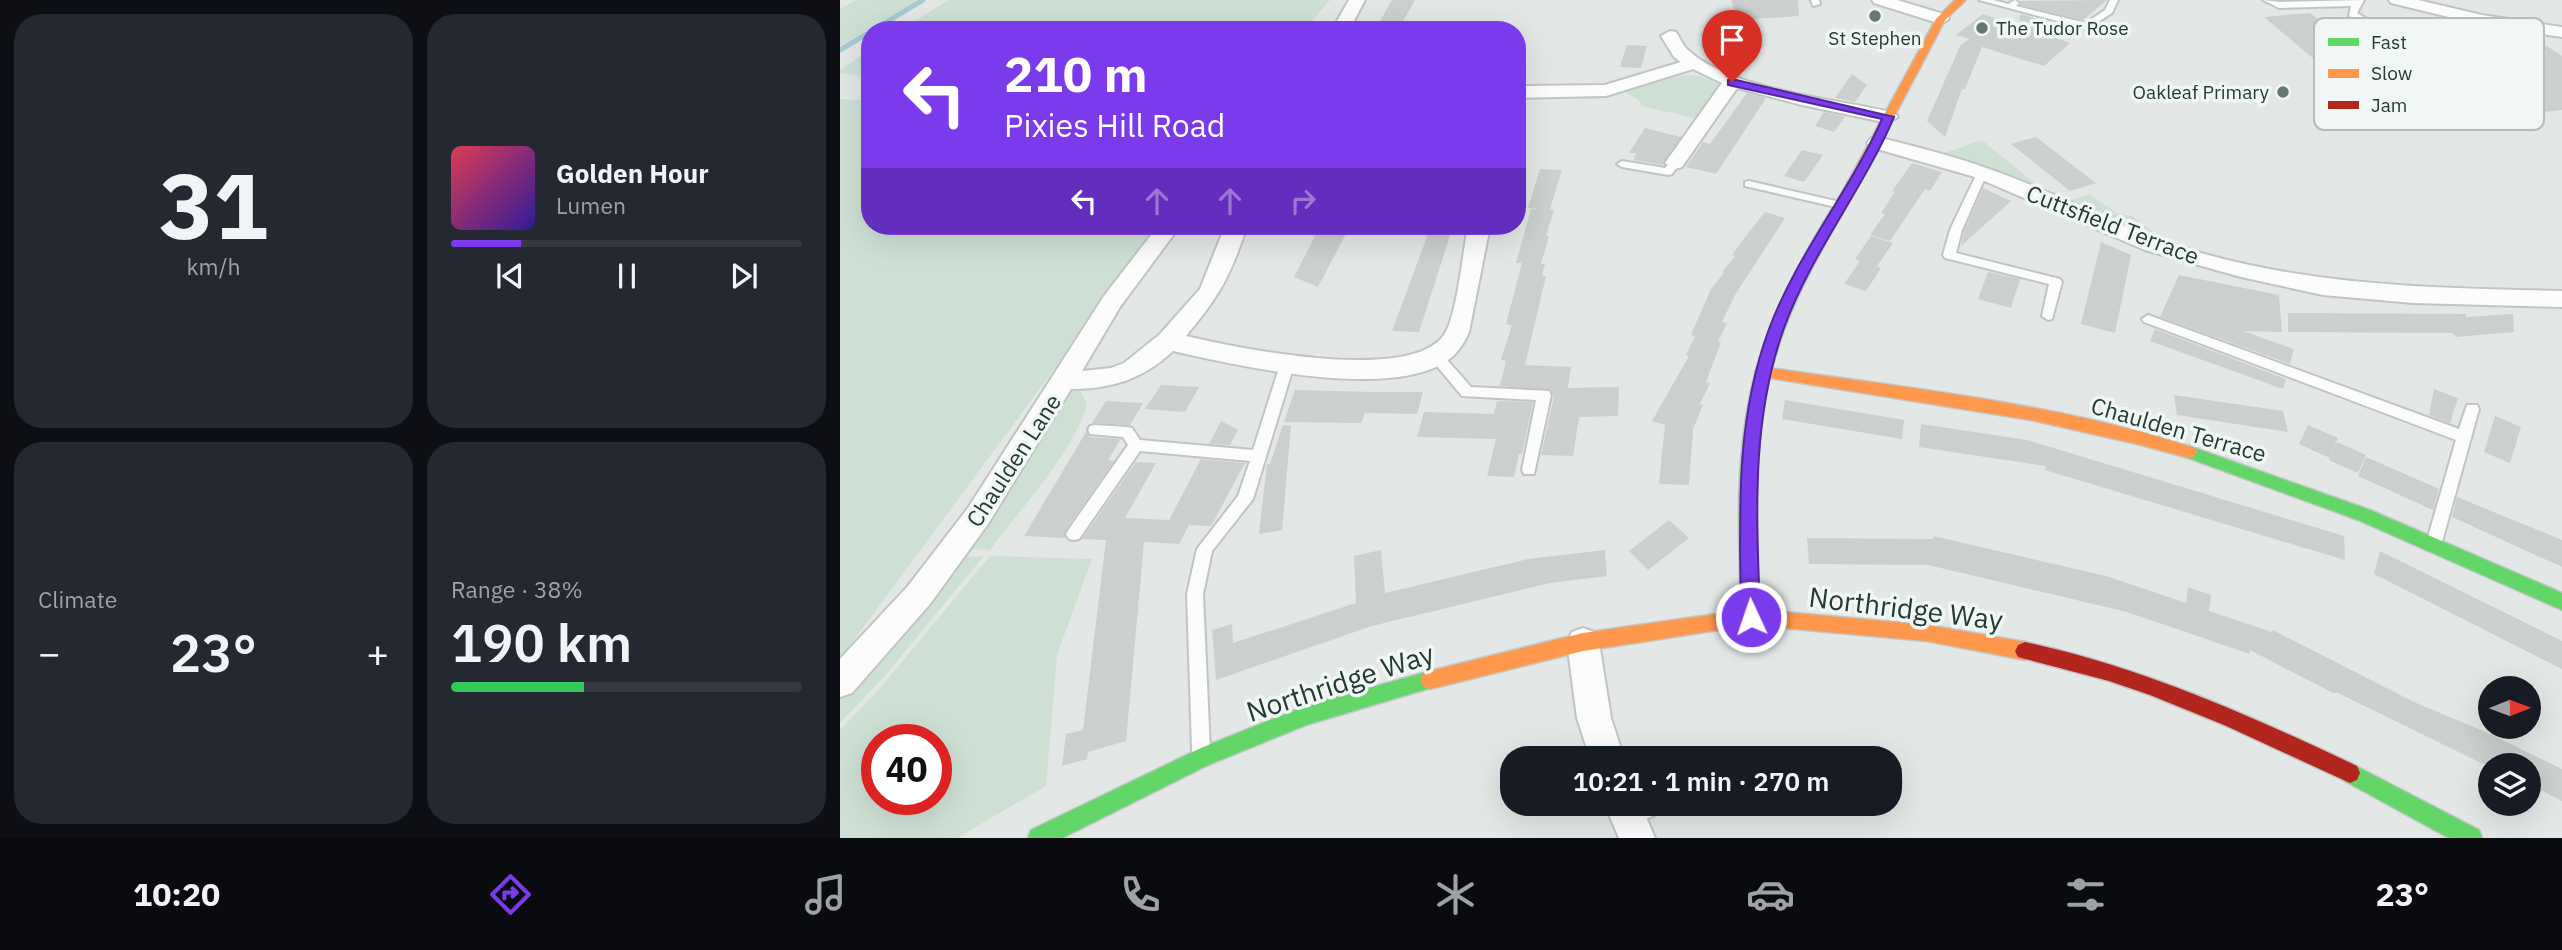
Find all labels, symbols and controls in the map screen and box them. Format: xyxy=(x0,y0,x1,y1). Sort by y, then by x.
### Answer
marker: St Stephen xyxy=(1867,8,1883,24)
pin xyxy=(1702,10,1762,82)
place label: The Tudor Rose xyxy=(1996,16,2129,40)
legend xyxy=(2314,18,2544,130)
marker: The Tudor Rose xyxy=(1974,20,1990,36)
icon: arrive xyxy=(1713,21,1751,59)
place label: St Stephen xyxy=(1828,26,1922,50)
text: Fast xyxy=(2371,30,2407,54)
text: 210 m xyxy=(1004,42,1148,105)
icon: left xyxy=(889,49,980,140)
text: Slow xyxy=(2371,61,2412,85)
place label: Oakleaf Primary xyxy=(2133,80,2270,104)
marker: Oakleaf Primary xyxy=(2275,84,2291,100)
text: Jam xyxy=(2371,93,2407,117)
text: Pixies Hill Road xyxy=(1004,104,1225,146)
text: 31 xyxy=(159,146,268,264)
text: Golden Hour xyxy=(556,156,709,190)
street label: Cuttsfield Terrace xyxy=(2022,177,2204,271)
icon: left xyxy=(1065,182,1103,220)
icon: ahead xyxy=(1138,182,1176,220)
icon: ahead xyxy=(1211,182,1249,220)
icon: right xyxy=(1284,182,1322,220)
text: Lumen xyxy=(556,190,626,220)
text: km/h xyxy=(186,251,241,281)
icon: previous xyxy=(491,257,529,295)
icon: pause xyxy=(608,257,646,295)
icon: next xyxy=(725,257,763,295)
street label: Chaulden Lane xyxy=(959,388,1067,532)
street label: Chaulden Terrace xyxy=(2088,390,2270,468)
text: Range · 38% xyxy=(451,574,583,604)
street label: Northridge Way xyxy=(1807,578,2005,638)
position arrow xyxy=(1714,580,1788,654)
text: Climate xyxy=(38,584,117,614)
text: 190 km xyxy=(451,609,632,676)
text: 23° xyxy=(170,619,257,686)
text: − xyxy=(38,628,61,677)
text: + xyxy=(366,628,389,677)
street label: Northridge Way xyxy=(1241,634,1439,730)
north arrow xyxy=(2478,676,2541,738)
map controls xyxy=(2478,676,2541,816)
speed limit sign: 40 xyxy=(861,724,952,815)
button: layers xyxy=(2478,753,2541,816)
text: 10:21 · 1 min · 270 m xyxy=(1573,764,1829,798)
icon: directions xyxy=(486,870,535,919)
icon: music xyxy=(801,870,850,919)
icon: phone xyxy=(1116,870,1165,919)
icon: climate xyxy=(1431,870,1480,919)
icon: car xyxy=(1746,870,1795,919)
icon: filters xyxy=(2061,870,2110,919)
text: 10:20 xyxy=(133,873,220,915)
text: 23° xyxy=(2376,873,2429,915)

